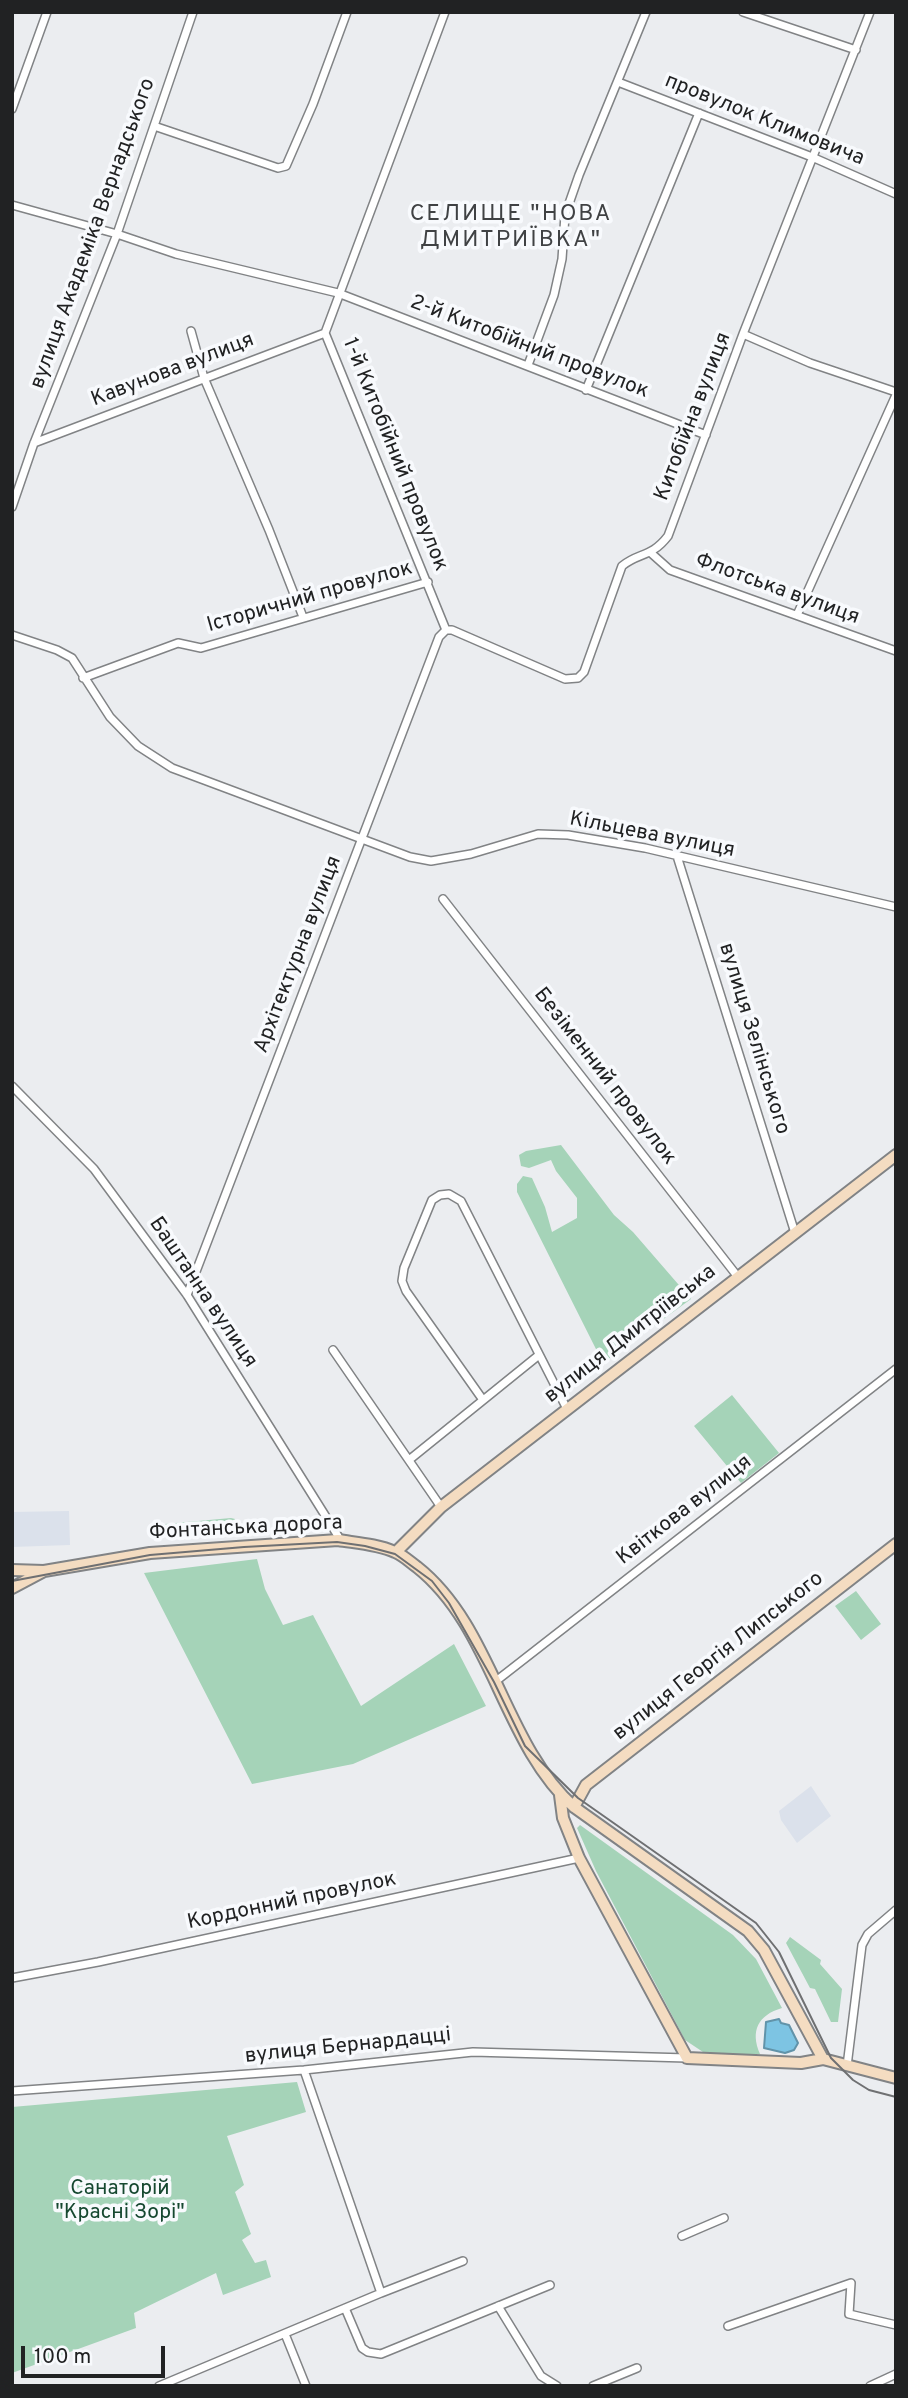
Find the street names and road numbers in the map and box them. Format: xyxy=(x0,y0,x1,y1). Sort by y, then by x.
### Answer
street label: провулок Климовича xyxy=(660,69,868,173)
street label: вулиця Академіка Вернадського xyxy=(26,75,162,393)
street label: 2-й Китобійний провулок xyxy=(406,291,652,405)
street label: Кавунова вулиця xyxy=(88,328,258,414)
street label: Китобійна вулиця xyxy=(650,329,738,505)
street label: 1-й Китобійний провулок xyxy=(336,335,452,575)
street label: Флотська вулиця xyxy=(692,549,862,631)
street label: Історичний провулок xyxy=(204,557,416,639)
street label: Кільцева вулиця xyxy=(567,808,737,864)
street label: Архітектурна вулиця xyxy=(250,853,348,1057)
street label: вулиця Зелінського xyxy=(712,940,794,1138)
street label: Безіменний провулок xyxy=(527,983,681,1171)
street label: Баштанна вулиця xyxy=(142,1213,262,1373)
street label: вулиця Дмитріївська xyxy=(540,1260,722,1410)
street label: Квіткова вулиця xyxy=(612,1450,758,1572)
street label: Фонтанська дорога xyxy=(149,1511,343,1547)
street label: вулиця Георгія Липського xyxy=(609,1567,829,1747)
street label: Кордонний провулок xyxy=(185,1868,399,1936)
street label: вулиця Бернардацці xyxy=(244,2024,452,2070)

